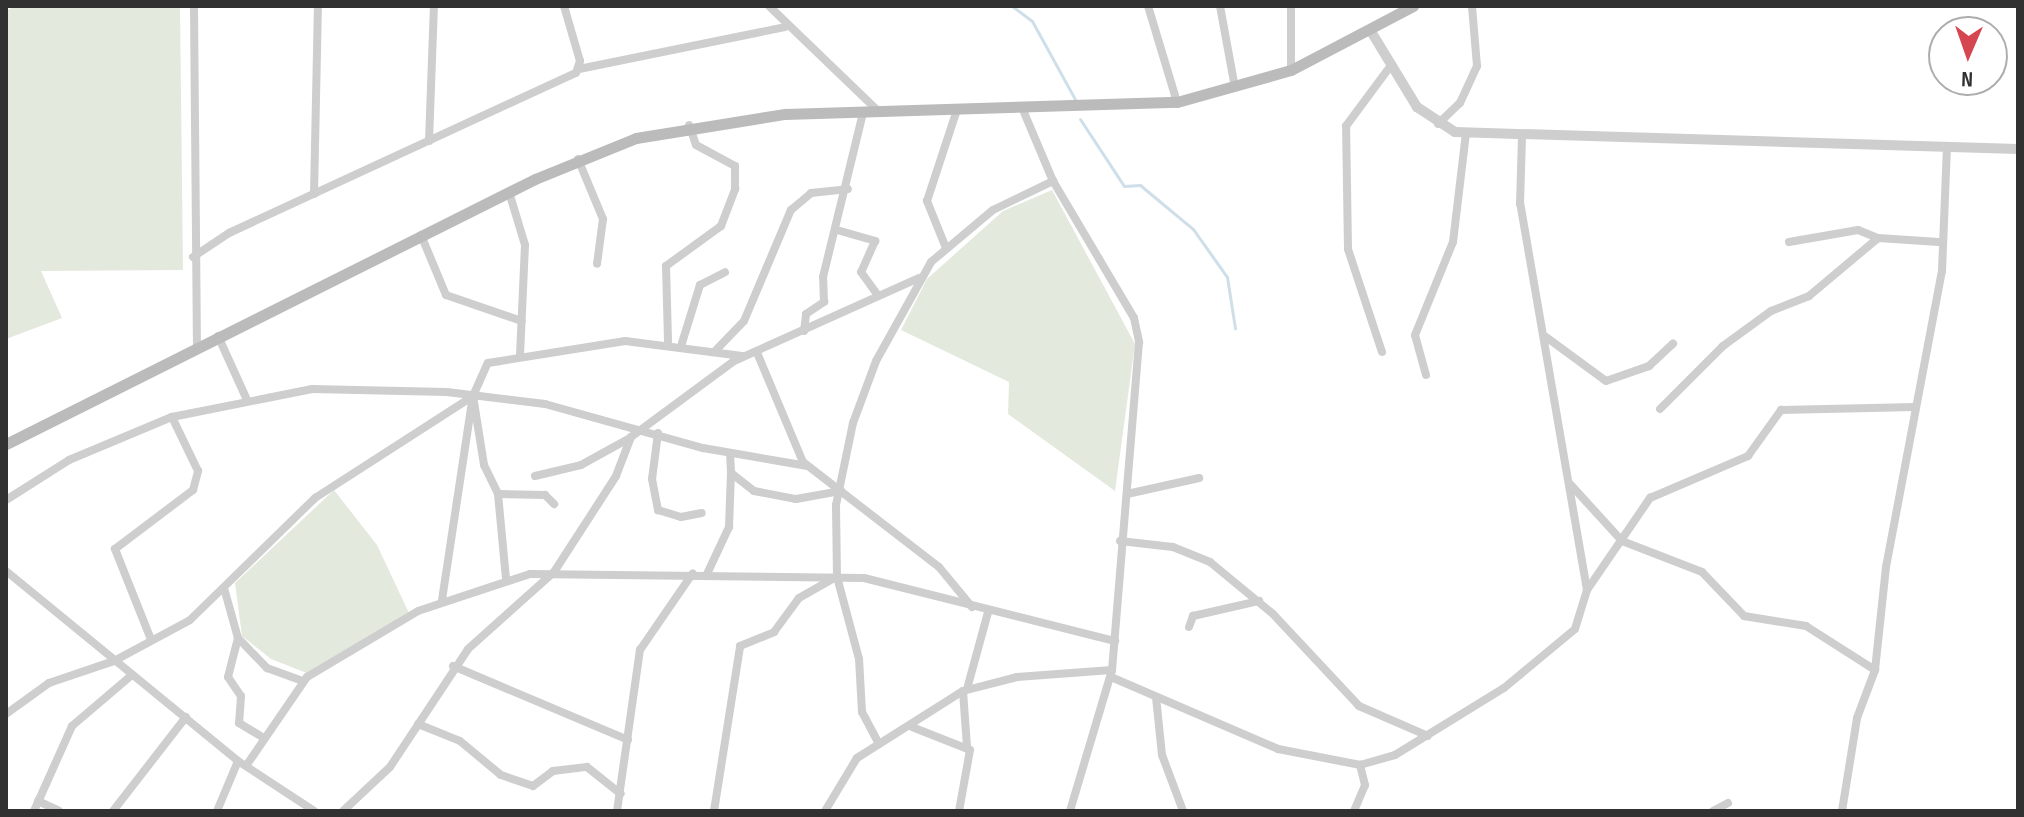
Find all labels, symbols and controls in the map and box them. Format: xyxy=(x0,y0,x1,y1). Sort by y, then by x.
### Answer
north arrow xyxy=(1928,16,2008,96)
text: N xyxy=(1961,65,1974,92)

